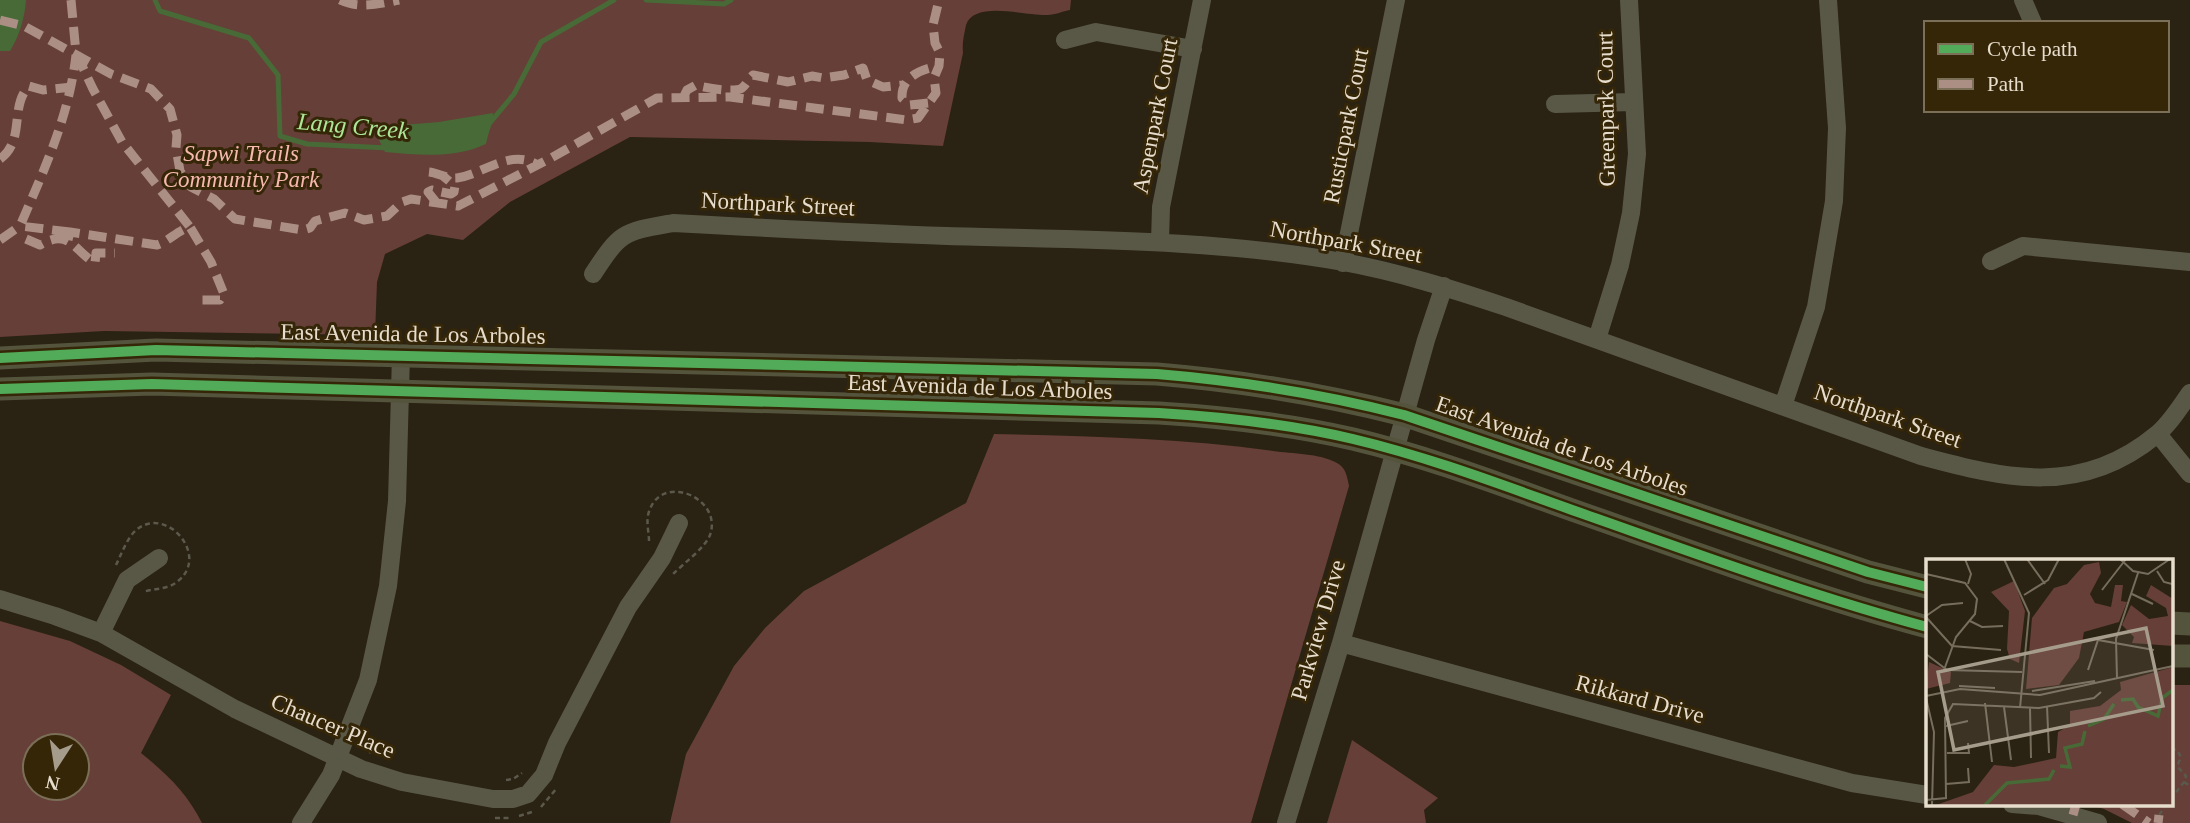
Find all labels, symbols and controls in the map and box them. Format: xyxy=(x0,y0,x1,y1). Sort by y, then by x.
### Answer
legend xyxy=(1924,21,2169,112)
street label: Greenpark Court xyxy=(1592,31,1620,187)
street label: Aspenpark Court xyxy=(1128,36,1182,196)
text: Cycle path xyxy=(1987,37,2078,61)
street label: Rusticpark Court xyxy=(1319,46,1373,206)
text: Path xyxy=(1987,72,2025,96)
water label: Lang Creek xyxy=(295,108,410,144)
park label: Sapwi Trails Community Park xyxy=(163,141,320,192)
street label: Northpark Street xyxy=(700,187,856,221)
street label: Northpark Street xyxy=(1268,216,1425,268)
street label: East Avenida de Los Arboles xyxy=(280,319,546,349)
street label: East Avenida de Los Arboles xyxy=(847,370,1113,404)
street label: Northpark Street xyxy=(1811,379,1965,453)
street label: East Avenida de Los Arboles xyxy=(1433,391,1692,501)
street label: Parkview Drive xyxy=(1286,557,1350,703)
inset map xyxy=(1926,559,2172,806)
street label: Rikkard Drive xyxy=(1573,670,1707,728)
street label: Chaucer Place xyxy=(267,689,399,763)
north arrow xyxy=(21,732,91,802)
text: N xyxy=(43,771,61,795)

